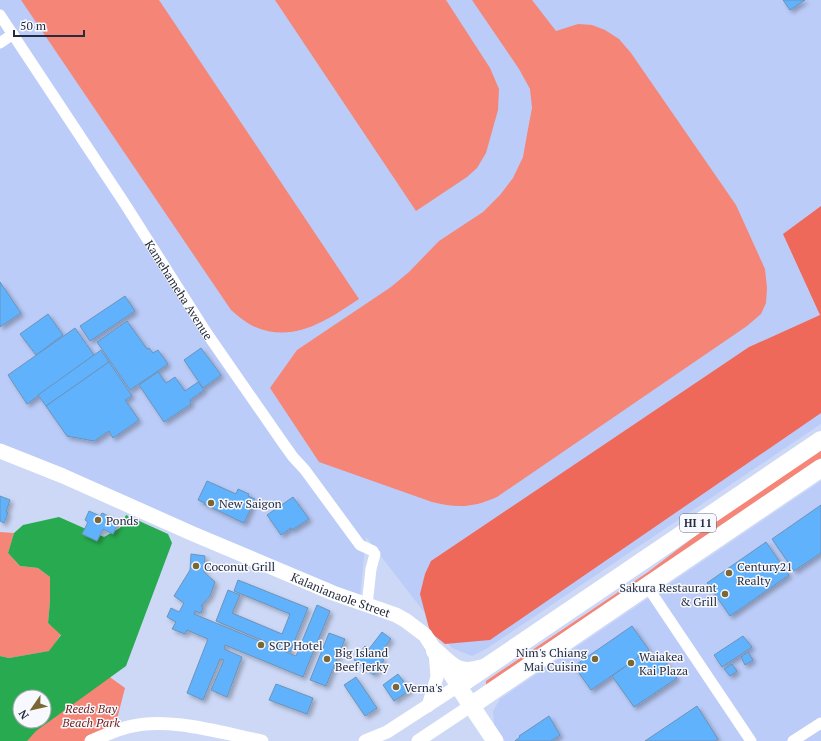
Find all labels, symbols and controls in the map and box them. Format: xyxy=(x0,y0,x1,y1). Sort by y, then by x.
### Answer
scale bar xyxy=(14,12,84,38)
text: 50 m xyxy=(20,18,47,33)
street label: Kamehameha Avenue xyxy=(142,237,216,342)
place label: New Saigon xyxy=(219,496,282,511)
marker: New Saigon xyxy=(206,498,216,508)
place label: Ponds xyxy=(106,513,138,528)
road number: HI 11 xyxy=(680,514,716,532)
marker: Ponds xyxy=(93,515,103,525)
place label: Coconut Grill xyxy=(204,559,276,574)
place label: Century21 Realty xyxy=(737,559,793,588)
marker: Coconut Grill xyxy=(191,561,201,571)
marker: Century21 Realty xyxy=(724,568,734,578)
street label: Kalanianaole Street xyxy=(289,569,393,620)
place label: Sakura Restaurant & Grill xyxy=(620,580,718,609)
marker: Sakura Restaurant & Grill xyxy=(720,589,730,599)
place label: SCP Hotel xyxy=(269,638,323,653)
marker: SCP Hotel xyxy=(256,640,266,650)
place label: Big Island Beef Jerky xyxy=(335,645,389,674)
place label: Nim's Chiang Mai Cuisine xyxy=(516,645,588,674)
place label: Waiakea Kai Plaza xyxy=(639,649,688,678)
marker: Big Island Beef Jerky xyxy=(322,654,332,664)
marker: Nim's Chiang Mai Cuisine xyxy=(590,654,600,664)
marker: Waiakea Kai Plaza xyxy=(626,658,636,668)
place label: Verna's xyxy=(404,680,442,695)
marker: Verna's xyxy=(391,682,401,692)
north arrow xyxy=(12,689,52,729)
park label: Reeds Bay Beach Park xyxy=(61,701,120,730)
text: N xyxy=(15,707,32,722)

